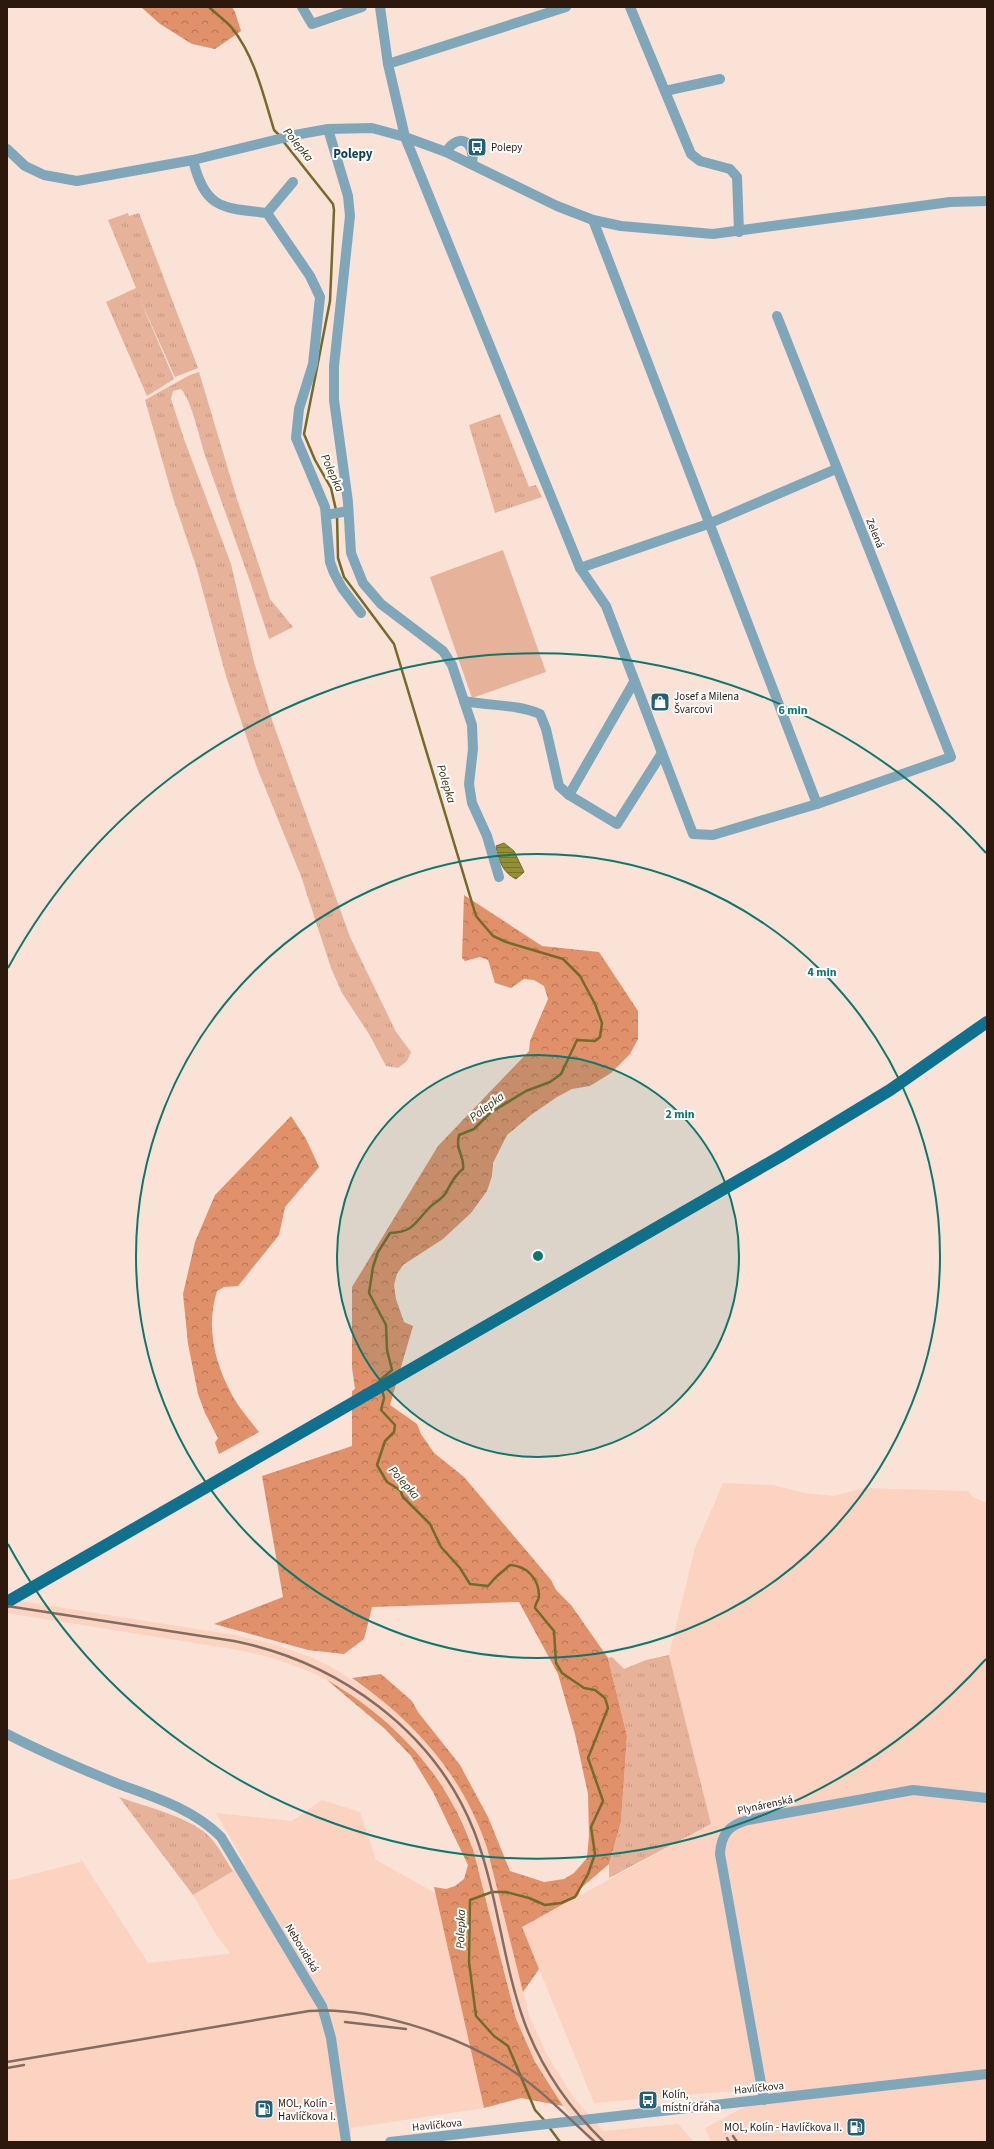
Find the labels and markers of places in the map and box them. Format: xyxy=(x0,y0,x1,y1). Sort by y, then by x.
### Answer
bus stop icon: Polepy xyxy=(466,136,488,158)
place label: Polepy xyxy=(491,140,522,155)
place label: Josef a Milena Švarcovi xyxy=(674,689,739,717)
shop icon: Josef a Milena Švarcovi xyxy=(649,691,671,713)
centre of rings xyxy=(531,1249,545,1263)
place label: Kolín, místní dráha xyxy=(662,2087,720,2115)
bus stop icon: Kolín, místní dráha xyxy=(637,2089,659,2111)
place label: MOL, Kolín - Havlíčkova I. xyxy=(278,2096,336,2124)
fuel station icon: MOL, Kolín - Havlíčkova I. xyxy=(253,2098,275,2120)
fuel station icon: MOL, Kolín - Havlíčkova II. xyxy=(845,2116,867,2138)
place label: MOL, Kolín - Havlíčkova II. xyxy=(724,2120,842,2135)

